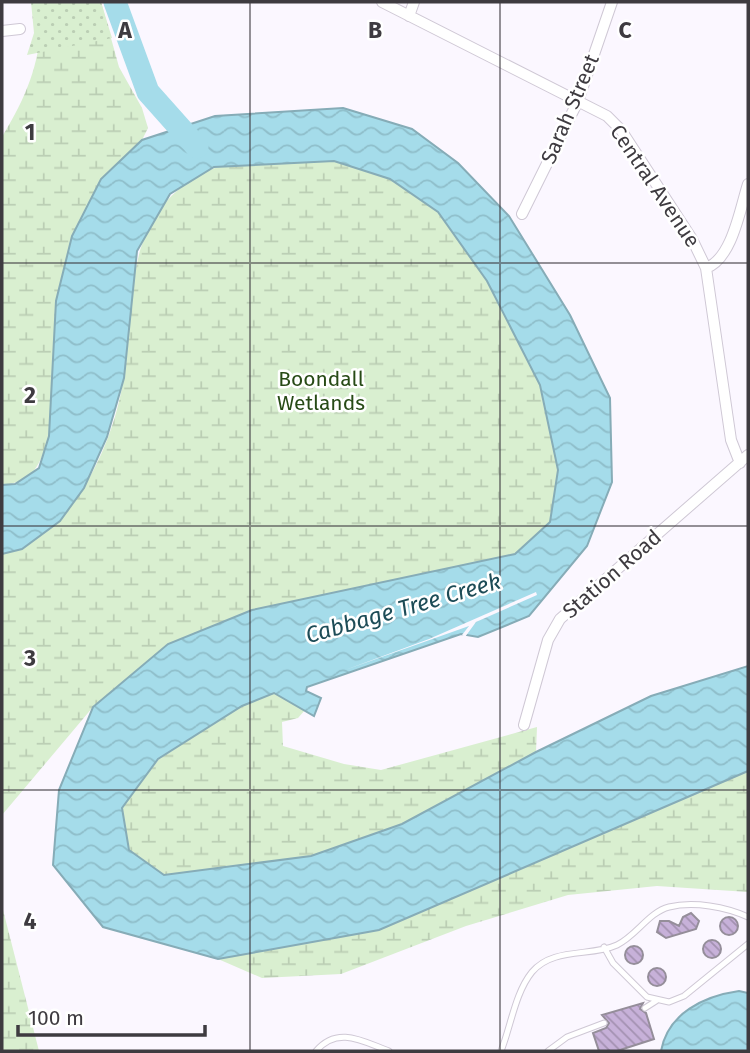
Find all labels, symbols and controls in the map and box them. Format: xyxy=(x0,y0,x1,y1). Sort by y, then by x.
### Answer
text: A xyxy=(117,16,132,44)
text: B xyxy=(368,16,382,44)
text: C xyxy=(618,16,632,44)
street label: Sarah Street xyxy=(535,50,605,168)
text: 1 xyxy=(25,118,35,146)
street label: Central Avenue xyxy=(604,120,706,252)
park label: Boondall Wetlands xyxy=(277,366,365,416)
text: 2 xyxy=(24,381,36,409)
street label: Station Road xyxy=(557,524,667,624)
water label: Cabbage Tree Creek xyxy=(302,567,504,649)
text: 3 xyxy=(23,644,36,672)
text: 4 xyxy=(24,907,37,935)
scale bar xyxy=(18,993,205,1038)
text: 100 m xyxy=(28,1005,84,1031)

